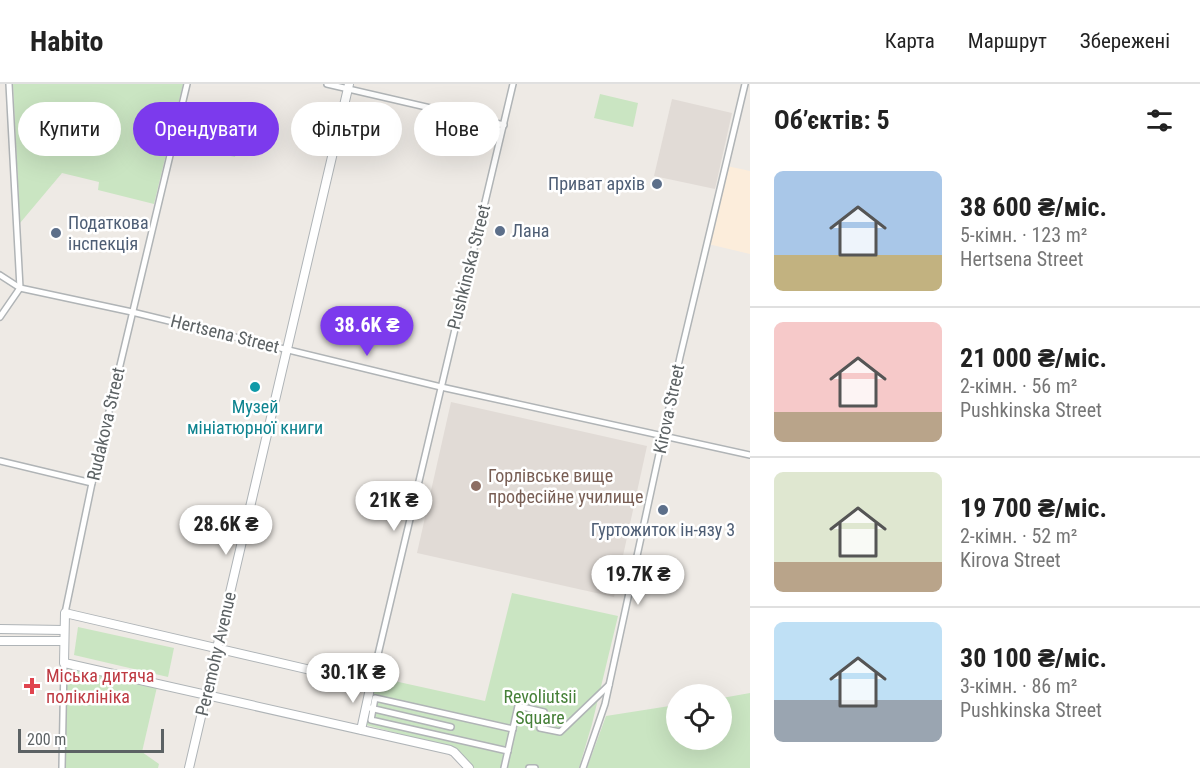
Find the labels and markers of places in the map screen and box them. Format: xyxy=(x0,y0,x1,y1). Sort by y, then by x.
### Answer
place label: Приват архів xyxy=(548,173,645,194)
marker: Приват архів xyxy=(650,177,664,191)
place label: Податкова інспекція xyxy=(68,212,149,254)
place label: Лана xyxy=(512,220,550,241)
marker: Лана xyxy=(493,224,507,238)
marker: Податкова інспекція xyxy=(49,226,63,240)
pin: 38.6K ₴ xyxy=(312,306,422,357)
marker: Музей мініатюрної книги xyxy=(248,380,262,394)
place label: Музей мініатюрної книги xyxy=(187,396,323,438)
place label: Горлівське вище професійне училище xyxy=(488,465,643,507)
marker: Горлівське вище професійне училище xyxy=(469,479,483,493)
pin: 21K ₴ xyxy=(352,481,436,532)
marker: Гуртожиток ін-язу 3 xyxy=(656,503,670,517)
pin: 28.6K ₴ xyxy=(171,505,281,556)
place label: Гуртожиток ін-язу 3 xyxy=(591,519,735,540)
pin: 19.7K ₴ xyxy=(583,555,693,606)
pin: 30.1K ₴ xyxy=(298,653,408,704)
place label: Міська дитяча поліклініка xyxy=(46,665,154,707)
marker: Міська дитяча поліклініка xyxy=(23,677,41,695)

